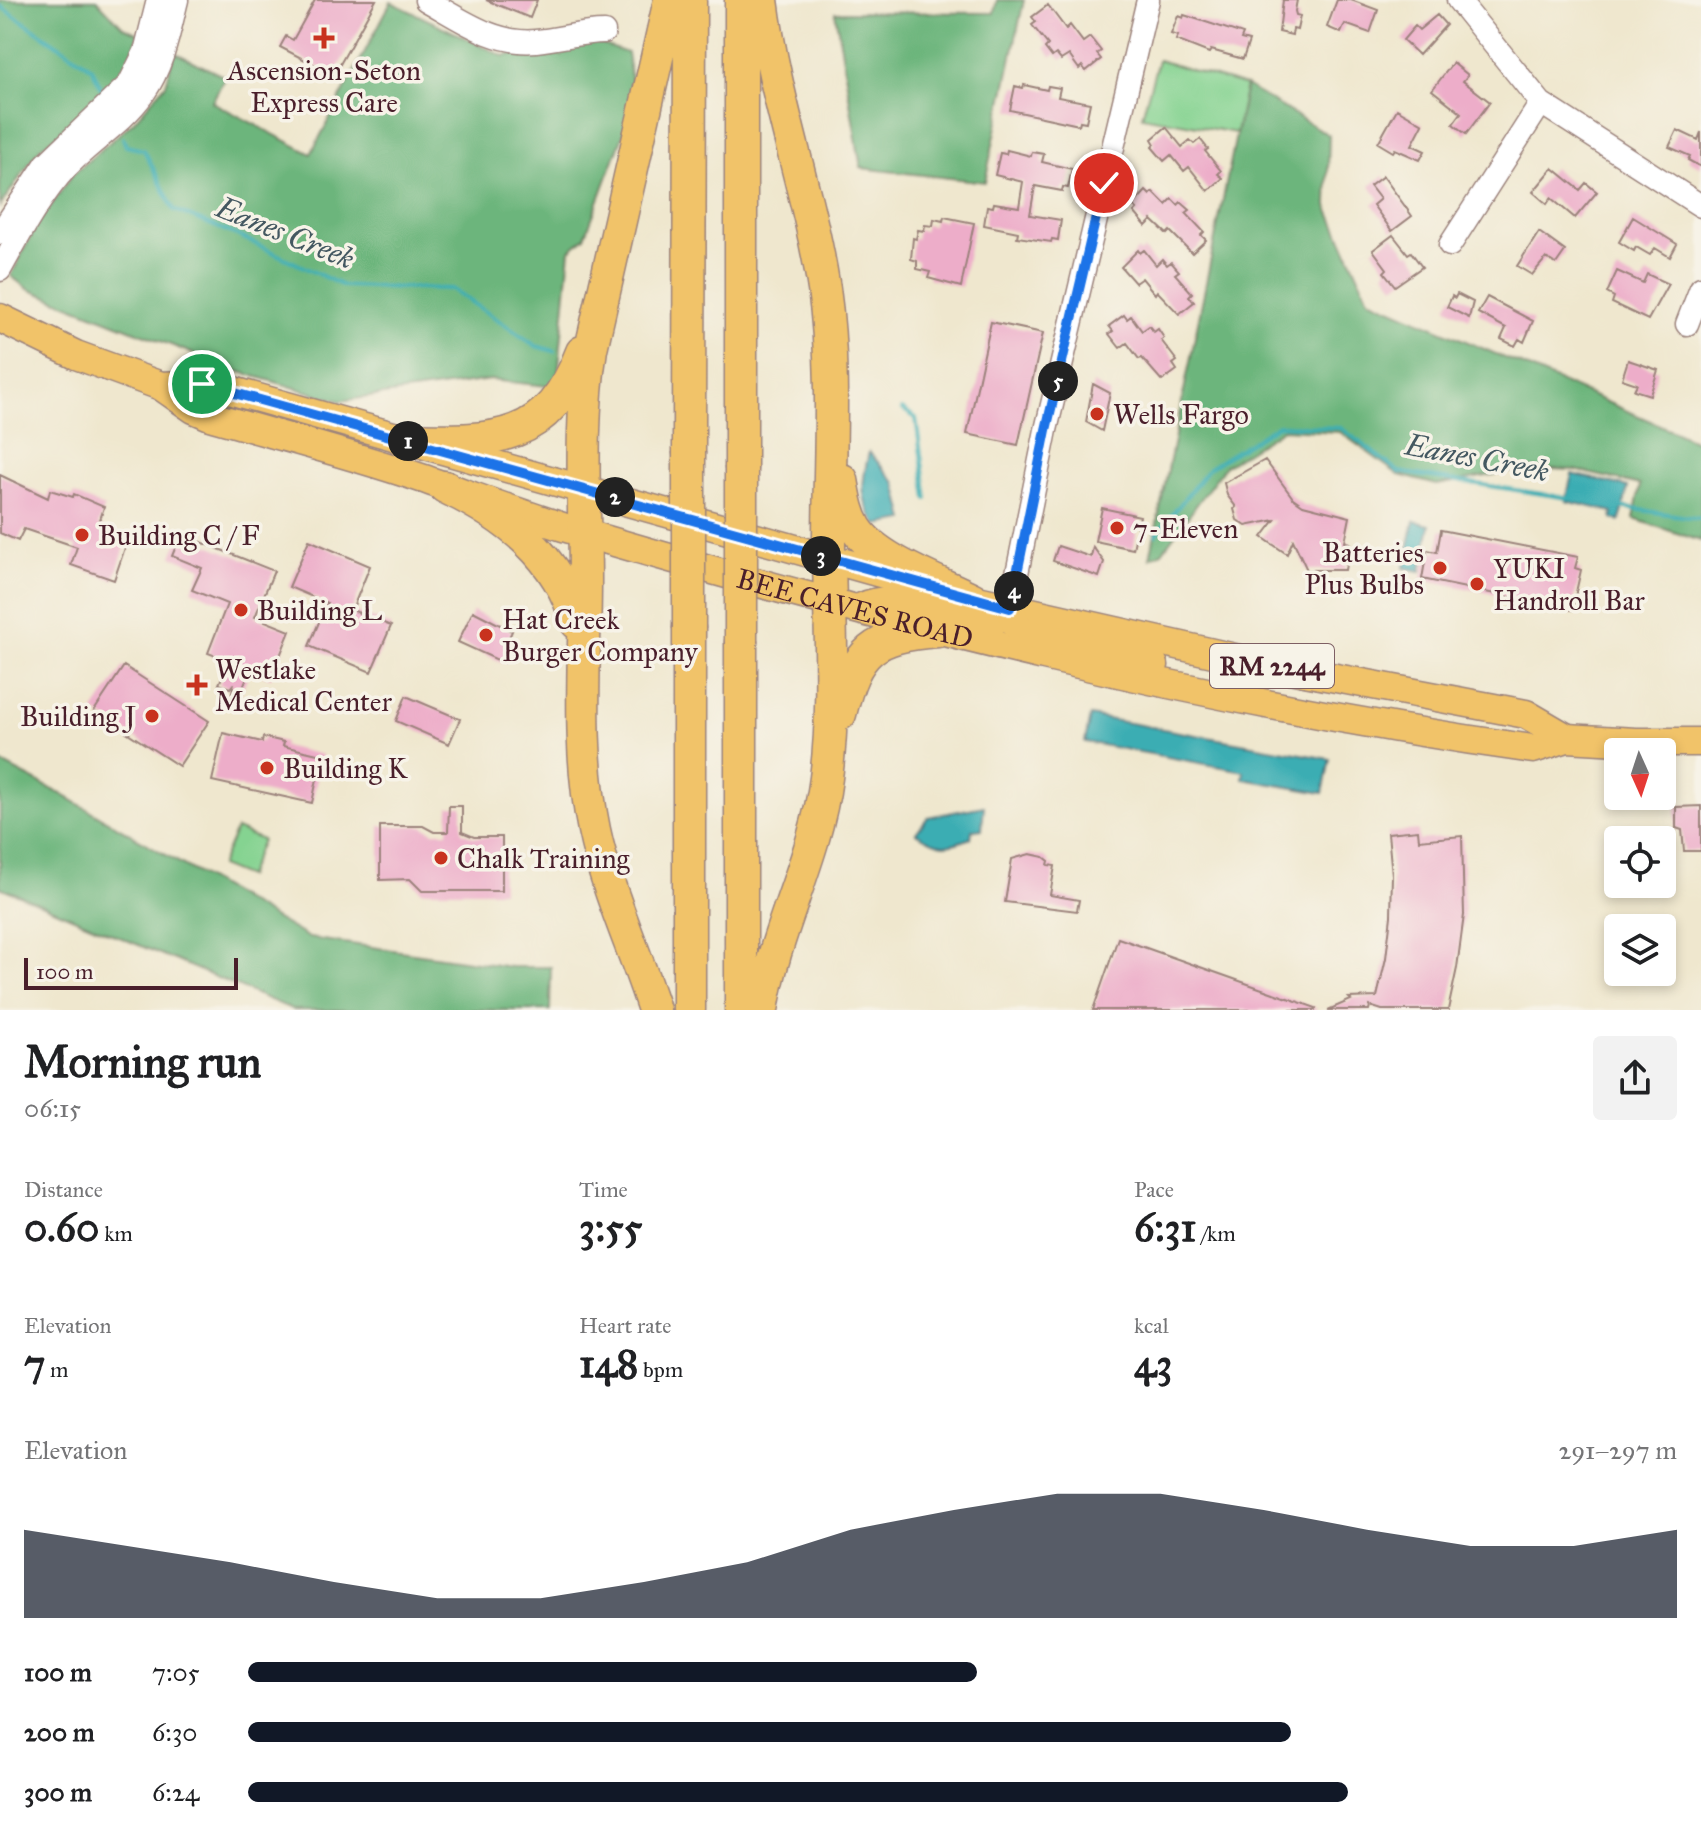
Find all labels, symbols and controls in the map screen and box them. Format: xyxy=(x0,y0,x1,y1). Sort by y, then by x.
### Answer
marker: Ascension-Seton Express Care xyxy=(313,27,335,49)
place label: Ascension-Seton Express Care xyxy=(226,53,421,120)
pin xyxy=(1070,149,1138,217)
icon: check xyxy=(1082,161,1126,205)
water label: Eanes Creek xyxy=(210,189,359,277)
pin xyxy=(168,350,236,418)
pin: 5 xyxy=(1038,361,1078,401)
icon: arrive xyxy=(180,362,224,406)
text: 5 xyxy=(1053,367,1063,394)
place label: Wells Fargo xyxy=(1113,397,1249,432)
marker: Wells Fargo xyxy=(1088,405,1106,423)
pin: 1 xyxy=(388,421,428,461)
water label: Eanes Creek xyxy=(1401,426,1552,490)
text: 1 xyxy=(404,427,412,454)
pin: 2 xyxy=(595,477,635,517)
text: 2 xyxy=(610,483,620,510)
place label: 7-Eleven xyxy=(1133,511,1238,546)
place label: Building C / F xyxy=(98,518,260,553)
marker: 7-Eleven xyxy=(1108,519,1126,537)
marker: Building C / F xyxy=(73,526,91,544)
place label: Batteries Plus Bulbs xyxy=(1305,535,1424,602)
pin: 3 xyxy=(801,536,841,576)
text: 3 xyxy=(817,542,825,569)
place label: YUKI Handroll Bar xyxy=(1493,551,1645,618)
marker: Batteries Plus Bulbs xyxy=(1431,559,1449,577)
street label: BEE CAVES ROAD xyxy=(733,560,977,656)
pin: 4 xyxy=(994,571,1034,611)
marker: YUKI Handroll Bar xyxy=(1468,575,1486,593)
text: 4 xyxy=(1008,577,1020,604)
place label: Building L xyxy=(257,593,383,628)
marker: Building L xyxy=(232,601,250,619)
place label: Hat Creek Burger Company xyxy=(502,602,699,669)
marker: Hat Creek Burger Company xyxy=(477,626,495,644)
road number: RM 2244 xyxy=(1210,644,1334,688)
place label: Westlake Medical Center xyxy=(215,652,392,719)
marker: Westlake Medical Center xyxy=(186,674,208,696)
place label: Building J xyxy=(20,699,136,734)
marker: Building J xyxy=(143,707,161,725)
north arrow xyxy=(1604,738,1676,810)
map controls xyxy=(1604,738,1676,986)
place label: Building K xyxy=(283,751,409,786)
marker: Building K xyxy=(258,759,276,777)
button: locate xyxy=(1604,826,1676,898)
place label: Chalk Training xyxy=(457,841,631,876)
marker: Chalk Training xyxy=(432,849,450,867)
button: layers xyxy=(1604,914,1676,986)
scale bar xyxy=(24,954,238,990)
text: 100 m xyxy=(36,958,93,985)
text: Morning run xyxy=(24,1035,261,1089)
button: share xyxy=(1593,1036,1677,1120)
text: 06:15 xyxy=(24,1092,81,1124)
text: Distance xyxy=(24,1176,103,1203)
text: Time xyxy=(579,1176,628,1203)
text: Pace xyxy=(1134,1176,1174,1203)
text: 0.60 xyxy=(24,1203,99,1252)
text: 3:55 xyxy=(579,1203,642,1252)
text: 6:31 xyxy=(1134,1203,1196,1252)
text: km xyxy=(99,1220,133,1247)
text: /km xyxy=(1196,1220,1236,1247)
text: Elevation xyxy=(24,1312,111,1339)
text: Heart rate xyxy=(579,1312,672,1339)
text: kcal xyxy=(1134,1312,1169,1339)
text: 7 xyxy=(24,1339,45,1388)
text: 148 xyxy=(579,1339,638,1388)
text: 43 xyxy=(1134,1339,1172,1388)
text: m xyxy=(45,1356,69,1383)
text: bpm xyxy=(638,1356,683,1383)
text: Elevation xyxy=(24,1434,127,1466)
text: 291–297 m xyxy=(1558,1434,1677,1466)
text: 100 m xyxy=(24,1656,92,1688)
text: 7:05 xyxy=(152,1656,200,1688)
text: 200 m xyxy=(24,1716,95,1748)
text: 6:30 xyxy=(152,1716,197,1748)
text: 300 m xyxy=(24,1776,92,1808)
text: 6:24 xyxy=(152,1776,199,1808)

